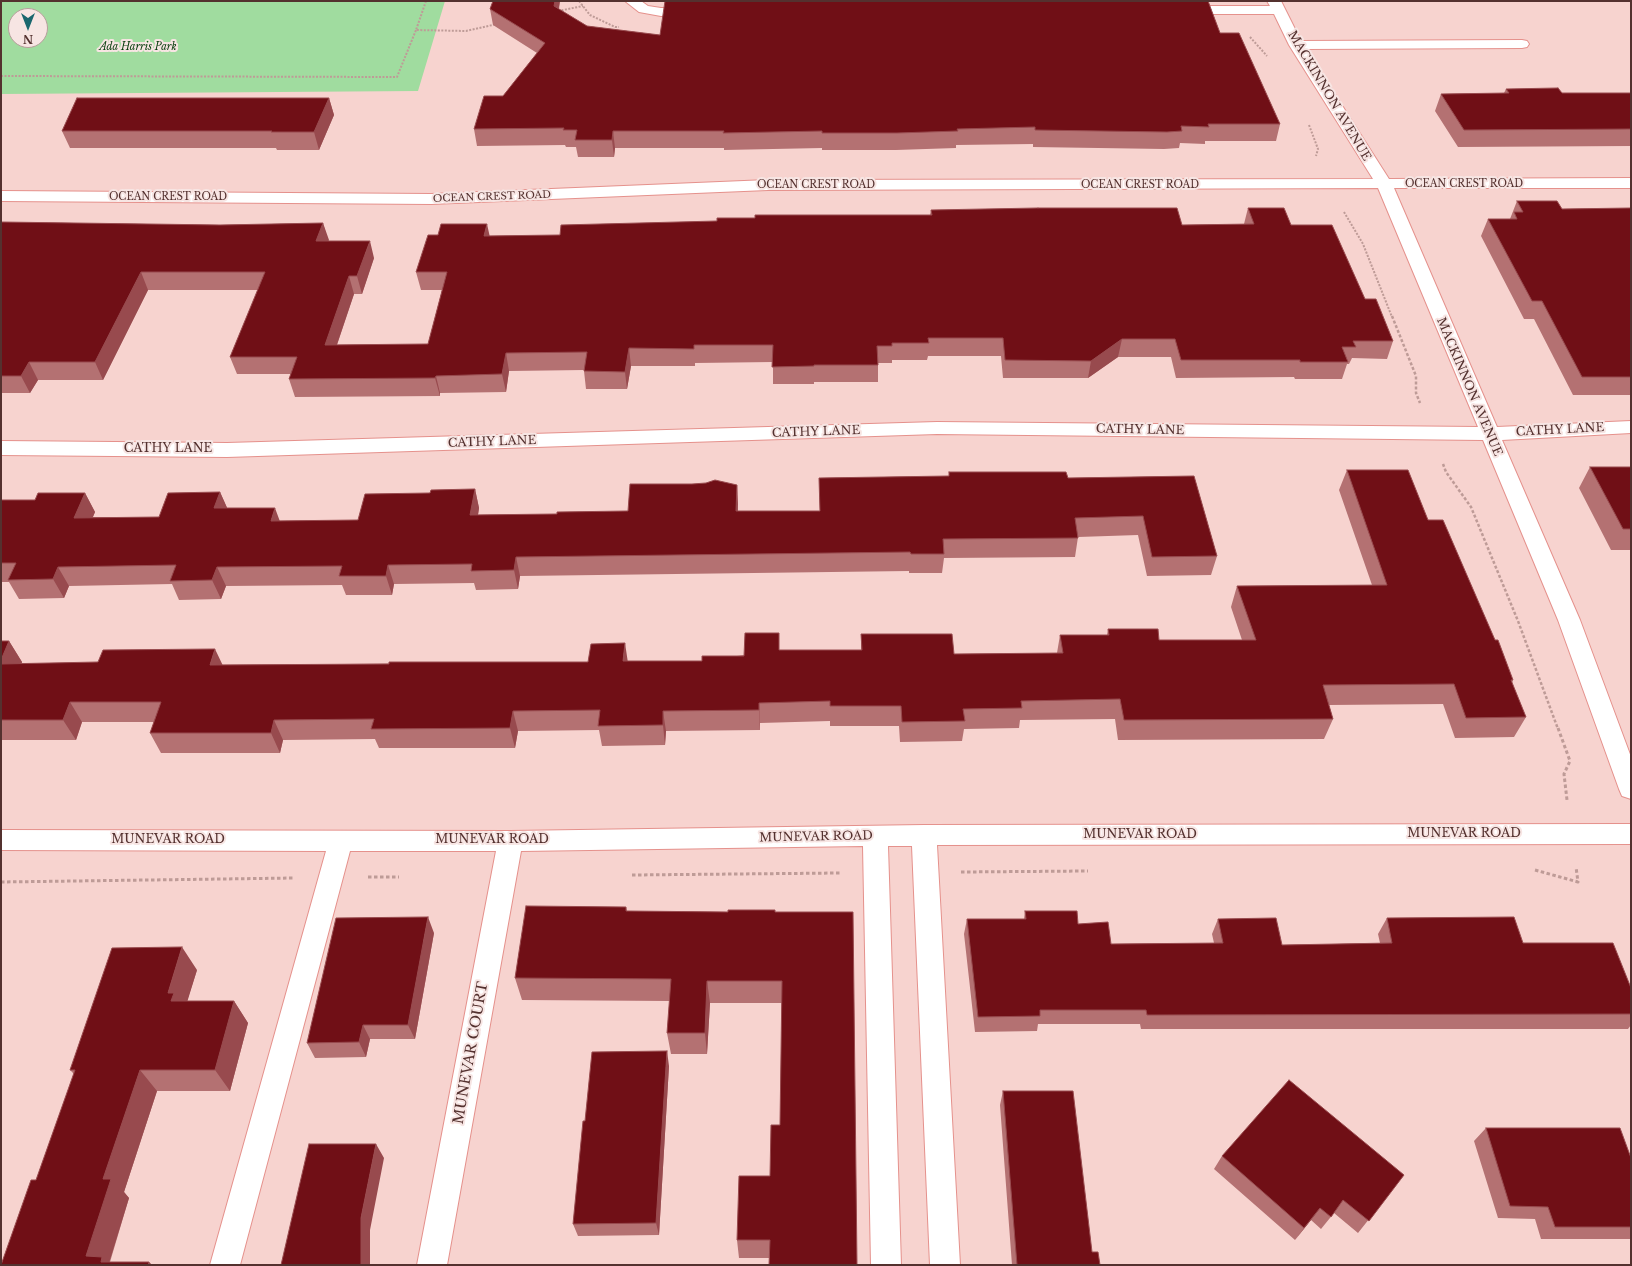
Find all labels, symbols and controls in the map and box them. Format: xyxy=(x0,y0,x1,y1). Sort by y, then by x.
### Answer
north arrow xyxy=(8,8,48,48)
street label: MACKINNON AVENUE xyxy=(1284,28,1374,164)
text: N xyxy=(23,32,33,46)
park label: Ada Harris Park xyxy=(99,41,177,53)
street label: OCEAN CREST ROAD xyxy=(1405,178,1523,190)
street label: OCEAN CREST ROAD xyxy=(757,179,875,191)
street label: OCEAN CREST ROAD xyxy=(1081,179,1199,191)
street label: OCEAN CREST ROAD xyxy=(433,189,551,205)
street label: OCEAN CREST ROAD xyxy=(109,191,227,203)
street label: MACKINNON AVENUE xyxy=(1433,315,1505,459)
street label: CATHY LANE xyxy=(1515,420,1605,440)
street label: CATHY LANE xyxy=(1096,422,1184,438)
street label: CATHY LANE xyxy=(772,423,860,441)
street label: CATHY LANE xyxy=(448,433,536,451)
street label: CATHY LANE xyxy=(124,442,212,456)
street label: MUNEVAR ROAD xyxy=(1407,827,1521,841)
street label: MUNEVAR ROAD xyxy=(1083,828,1197,842)
street label: MUNEVAR ROAD xyxy=(759,829,873,845)
street label: MUNEVAR ROAD xyxy=(111,833,225,847)
street label: MUNEVAR ROAD xyxy=(435,833,549,847)
street label: MUNEVAR COURT xyxy=(450,981,492,1125)

